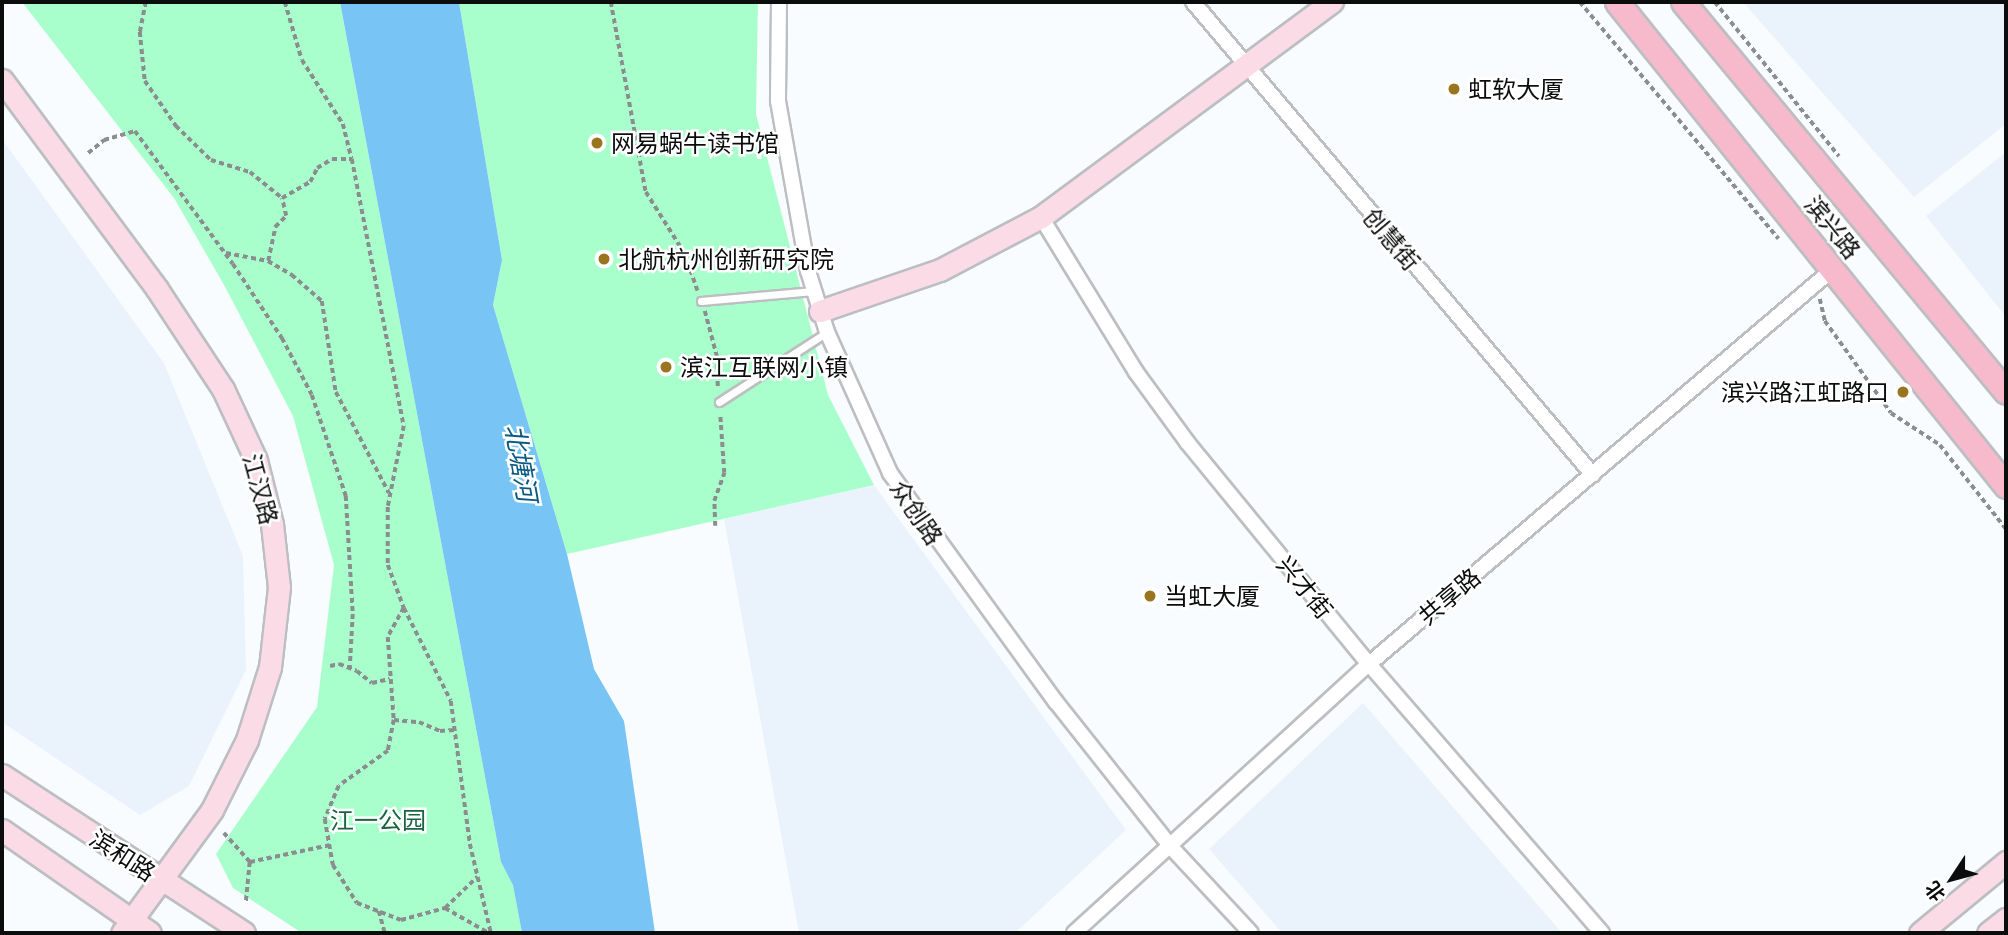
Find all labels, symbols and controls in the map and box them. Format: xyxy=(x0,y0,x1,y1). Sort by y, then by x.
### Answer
place label: 虹软大厦 xyxy=(1468,75,1564,103)
marker: 虹软大厦 xyxy=(1446,81,1462,97)
place label: 网易蜗牛读书馆 xyxy=(611,129,779,157)
marker: 网易蜗牛读书馆 xyxy=(589,135,605,151)
street label: 滨兴路 xyxy=(1799,190,1867,264)
street label: 创慧街 xyxy=(1358,202,1426,276)
place label: 北航杭州创新研究院 xyxy=(618,245,834,273)
marker: 北航杭州创新研究院 xyxy=(596,251,612,267)
place label: 滨江互联网小镇 xyxy=(680,353,848,381)
marker: 滨江互联网小镇 xyxy=(658,359,674,375)
place label: 滨兴路江虹路口 xyxy=(1721,378,1889,406)
marker: 滨兴路江虹路口 xyxy=(1895,384,1911,400)
water label: 北塘河 xyxy=(499,422,543,504)
street label: 江汉路 xyxy=(238,450,284,528)
street label: 众创路 xyxy=(885,474,949,550)
street label: 兴才街 xyxy=(1271,550,1339,624)
street label: 共享路 xyxy=(1412,562,1486,630)
place label: 当虹大厦 xyxy=(1164,582,1260,610)
marker: 当虹大厦 xyxy=(1142,588,1158,604)
park label: 江一公园 xyxy=(330,806,426,834)
street label: 滨和路 xyxy=(85,823,161,887)
north arrow xyxy=(1917,844,1987,914)
text: 北 xyxy=(1920,877,1950,906)

